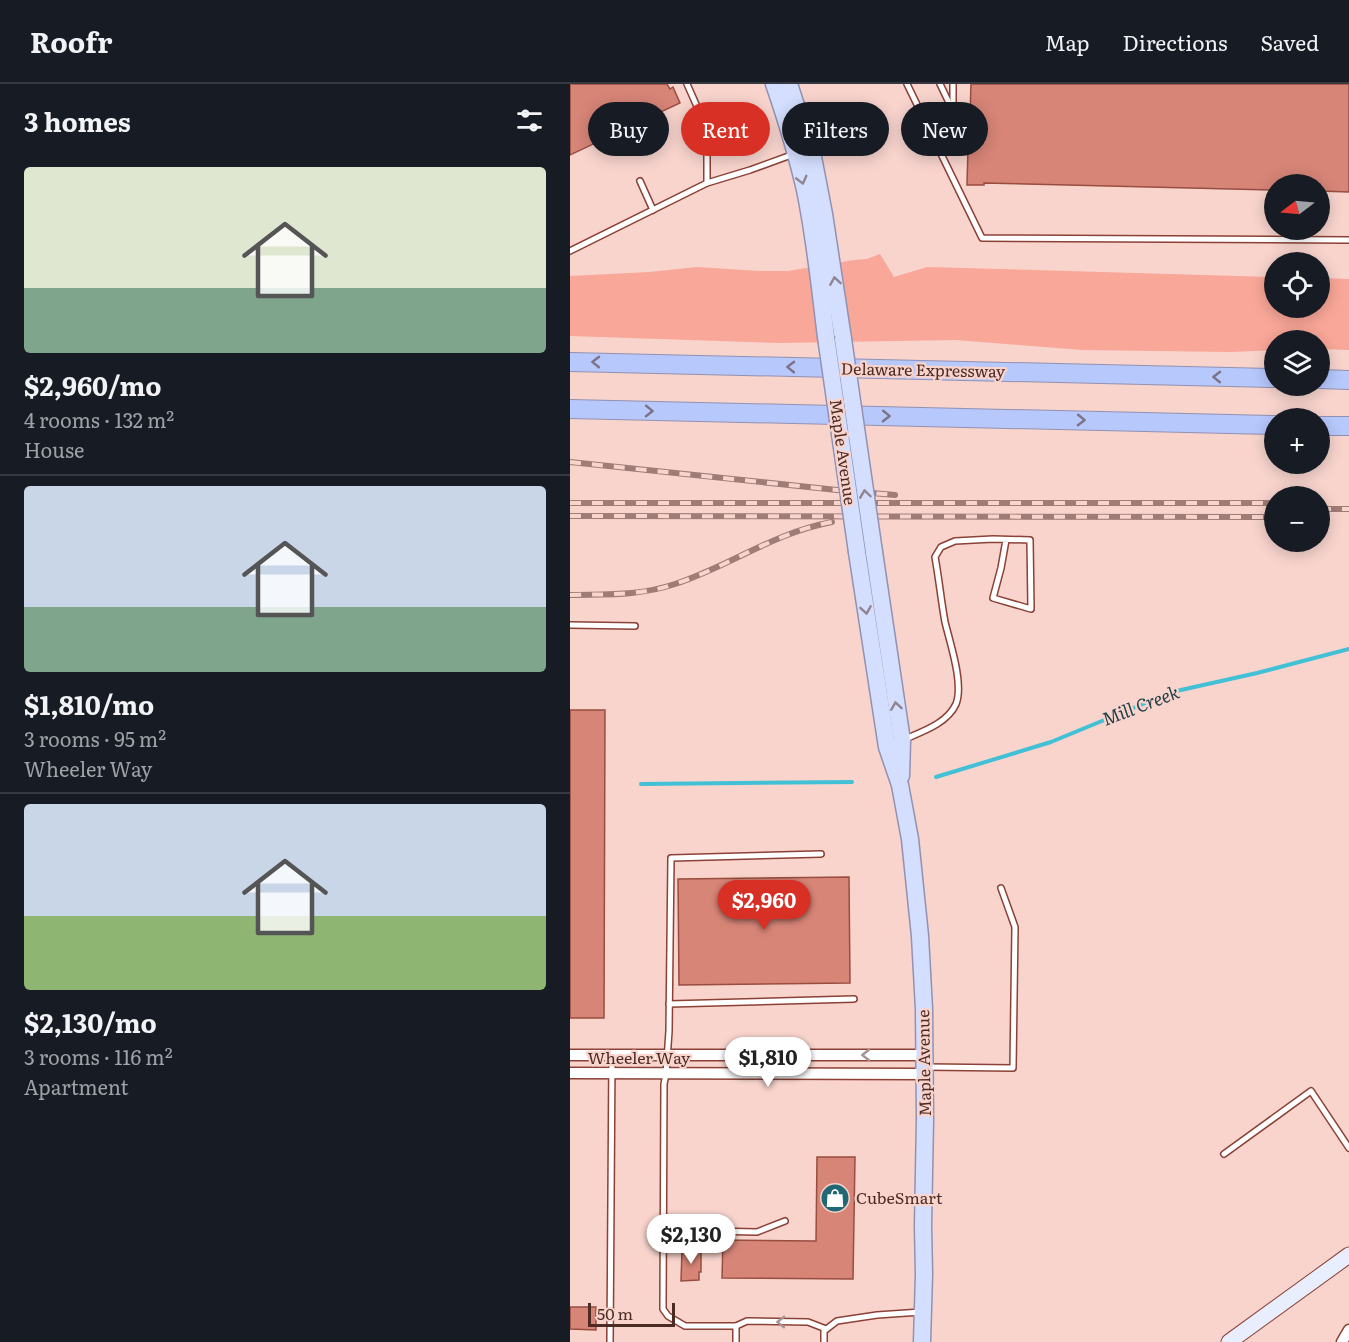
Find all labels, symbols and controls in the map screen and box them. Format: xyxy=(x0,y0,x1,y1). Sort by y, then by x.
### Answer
text: Roofr xyxy=(30,20,112,62)
text: Map xyxy=(1045,26,1090,57)
text: Directions xyxy=(1123,26,1228,57)
text: Saved xyxy=(1261,26,1319,57)
text: 3 homes xyxy=(24,101,131,140)
chip: Buy xyxy=(588,102,669,156)
chip: Rent xyxy=(681,102,770,156)
chip: Filters xyxy=(782,102,889,156)
chip: New xyxy=(901,102,988,156)
icon: filters xyxy=(513,104,546,137)
north arrow xyxy=(1264,174,1330,240)
map controls xyxy=(1264,174,1330,552)
one-way arrow xyxy=(795,175,808,185)
icon: home xyxy=(231,206,339,314)
button: locate xyxy=(1264,252,1330,318)
one-way arrow xyxy=(829,277,841,286)
button: layers xyxy=(1264,330,1330,396)
one-way arrow xyxy=(591,356,600,368)
street label: Delaware Expressway xyxy=(841,356,1006,382)
one-way arrow xyxy=(786,361,795,373)
text: $2,960/mo xyxy=(24,365,162,404)
one-way arrow xyxy=(1212,370,1221,383)
street label: Maple Avenue xyxy=(825,397,863,506)
text: 4 rooms · 132 m² xyxy=(24,404,174,434)
one-way arrow xyxy=(645,405,654,417)
button: + xyxy=(1264,408,1330,474)
one-way arrow xyxy=(882,410,891,422)
one-way arrow xyxy=(1077,414,1086,427)
text: House xyxy=(24,434,84,464)
button: − xyxy=(1264,486,1330,552)
one-way arrow xyxy=(860,489,872,498)
icon: home xyxy=(231,525,339,633)
one-way arrow xyxy=(859,604,872,614)
water label: Mill Creek xyxy=(1098,677,1183,732)
text: $1,810/mo xyxy=(24,684,154,723)
one-way arrow xyxy=(891,702,903,711)
text: 3 rooms · 95 m² xyxy=(24,723,166,753)
text: Wheeler Way xyxy=(24,753,152,783)
icon: home xyxy=(231,843,339,951)
pin: $2,960 xyxy=(715,880,813,931)
text: $2,960 xyxy=(732,884,796,914)
text: $2,130/mo xyxy=(24,1002,157,1041)
street label: Maple Avenue xyxy=(910,1009,936,1117)
pin: $1,810 xyxy=(719,1037,817,1088)
text: 3 rooms · 116 m² xyxy=(24,1041,173,1071)
text: $1,810 xyxy=(738,1041,798,1071)
street label: Wheeler Way xyxy=(588,1045,691,1069)
one-way arrow xyxy=(861,1049,870,1061)
text: Apartment xyxy=(24,1071,129,1101)
shop icon: CubeSmart xyxy=(819,1182,851,1214)
place label: CubeSmart xyxy=(856,1185,943,1209)
pin: $2,130 xyxy=(642,1214,740,1265)
text: $2,130 xyxy=(661,1218,721,1248)
scale bar xyxy=(588,1300,675,1328)
text: 50 m xyxy=(597,1301,633,1325)
one-way arrow xyxy=(777,1316,786,1328)

